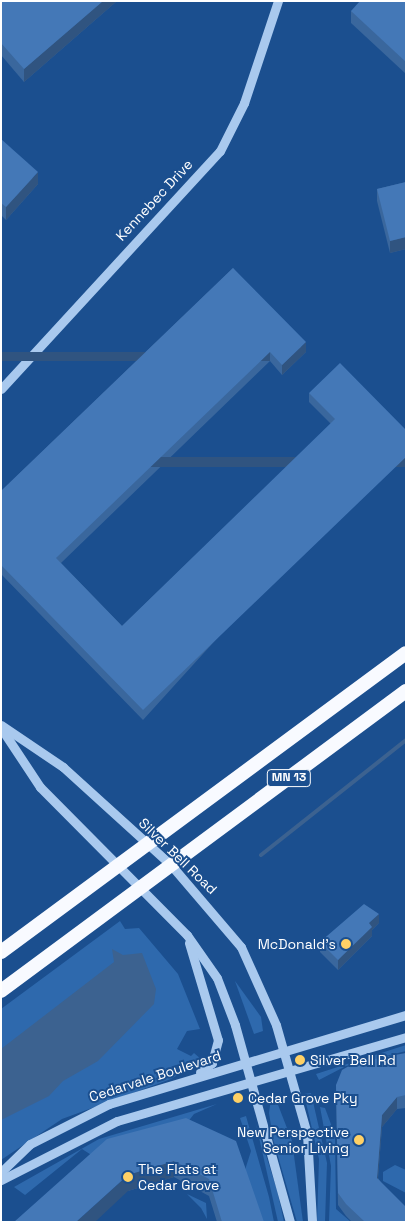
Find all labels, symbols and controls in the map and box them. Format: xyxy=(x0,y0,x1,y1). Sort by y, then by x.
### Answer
street label: Kennebec Drive xyxy=(112,156,196,244)
road number: MN 13 xyxy=(266,768,312,788)
street label: Silver Bell Road xyxy=(135,814,221,898)
place label: McDonald's xyxy=(258,936,336,952)
marker: McDonald's xyxy=(340,938,352,950)
street label: Cedarvale Boulevard xyxy=(87,1047,223,1105)
place label: Silver Bell Rd xyxy=(310,1052,396,1068)
marker: Silver Bell Rd xyxy=(294,1054,306,1066)
place label: Cedar Grove Pky xyxy=(248,1090,358,1106)
marker: Cedar Grove Pky xyxy=(232,1092,244,1104)
place label: New Perspective Senior Living xyxy=(237,1124,349,1156)
marker: New Perspective Senior Living xyxy=(353,1134,365,1146)
place label: The Flats at Cedar Grove xyxy=(138,1161,219,1194)
marker: The Flats at Cedar Grove xyxy=(122,1171,134,1183)

